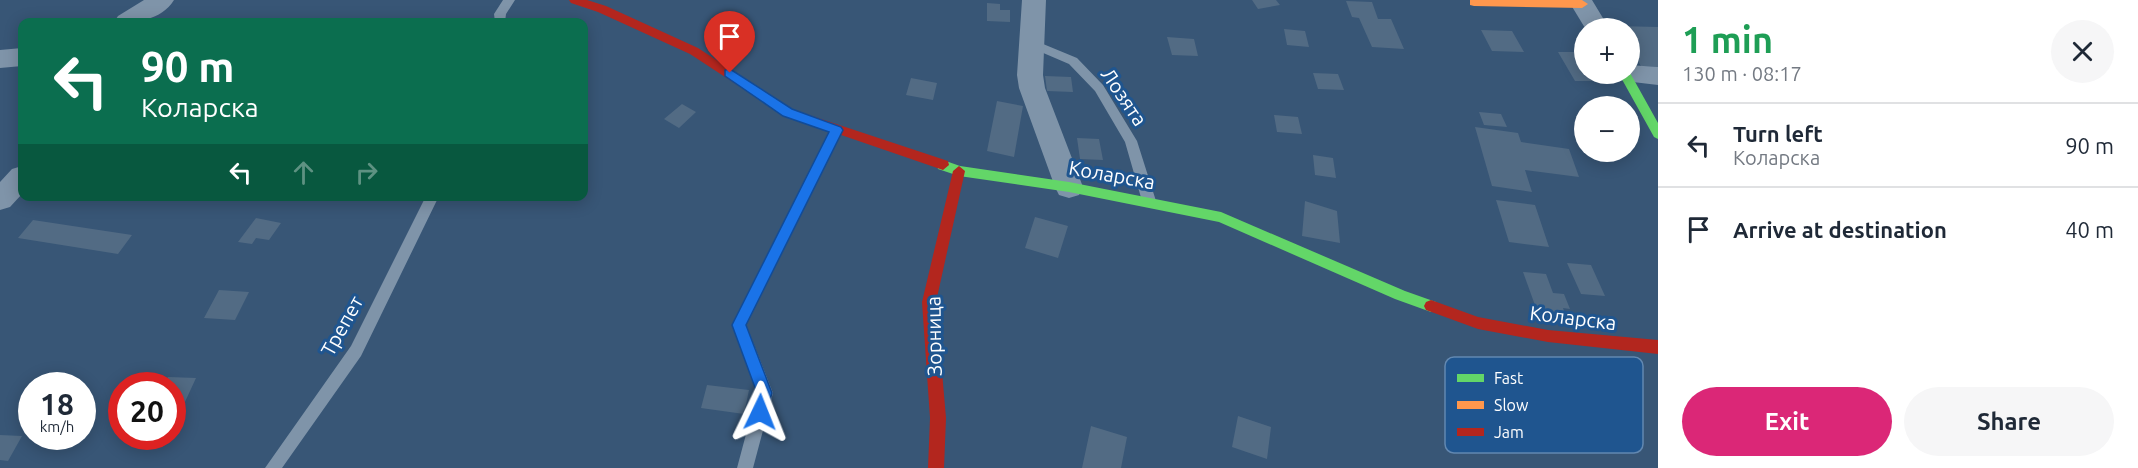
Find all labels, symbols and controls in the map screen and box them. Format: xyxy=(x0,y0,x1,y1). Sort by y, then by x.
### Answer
pin xyxy=(704,11,755,73)
map controls xyxy=(1574,18,1640,162)
button: + xyxy=(1574,18,1640,84)
text: 1 min xyxy=(1682,19,1773,60)
icon: arrive xyxy=(713,20,746,53)
button: close xyxy=(2051,20,2114,83)
icon: left xyxy=(42,42,120,120)
text: 90 m xyxy=(141,43,235,90)
text: 130 m · 08:17 xyxy=(1682,62,1802,85)
street label: Лозята xyxy=(1097,63,1152,130)
text: Коларска xyxy=(141,92,259,122)
button: − xyxy=(1574,96,1640,162)
text: Turn left xyxy=(1733,121,1823,146)
icon: left xyxy=(1682,129,1715,162)
text: 90 m xyxy=(2065,133,2114,158)
text: Коларска xyxy=(1733,146,1820,169)
icon: left xyxy=(224,156,257,189)
icon: ahead xyxy=(287,156,320,189)
icon: right xyxy=(350,156,383,189)
street label: Коларска xyxy=(1067,156,1157,193)
icon: arrive xyxy=(1682,213,1715,246)
text: Arrive at destination xyxy=(1733,217,1947,242)
text: 40 m xyxy=(2065,217,2114,242)
street label: Трепет xyxy=(316,292,367,360)
street label: Зорница xyxy=(921,296,946,376)
street label: Коларска xyxy=(1528,301,1618,334)
legend xyxy=(1445,357,1643,453)
text: Fast xyxy=(1494,369,1524,387)
speed limit sign: 20 xyxy=(108,372,186,450)
position arrow xyxy=(728,380,792,444)
text: 18 xyxy=(40,387,74,421)
button: Exit xyxy=(1682,387,1892,456)
button: Share xyxy=(1904,387,2114,456)
text: Slow xyxy=(1494,396,1529,414)
text: km/h xyxy=(40,418,74,435)
text: Jam xyxy=(1494,423,1524,441)

